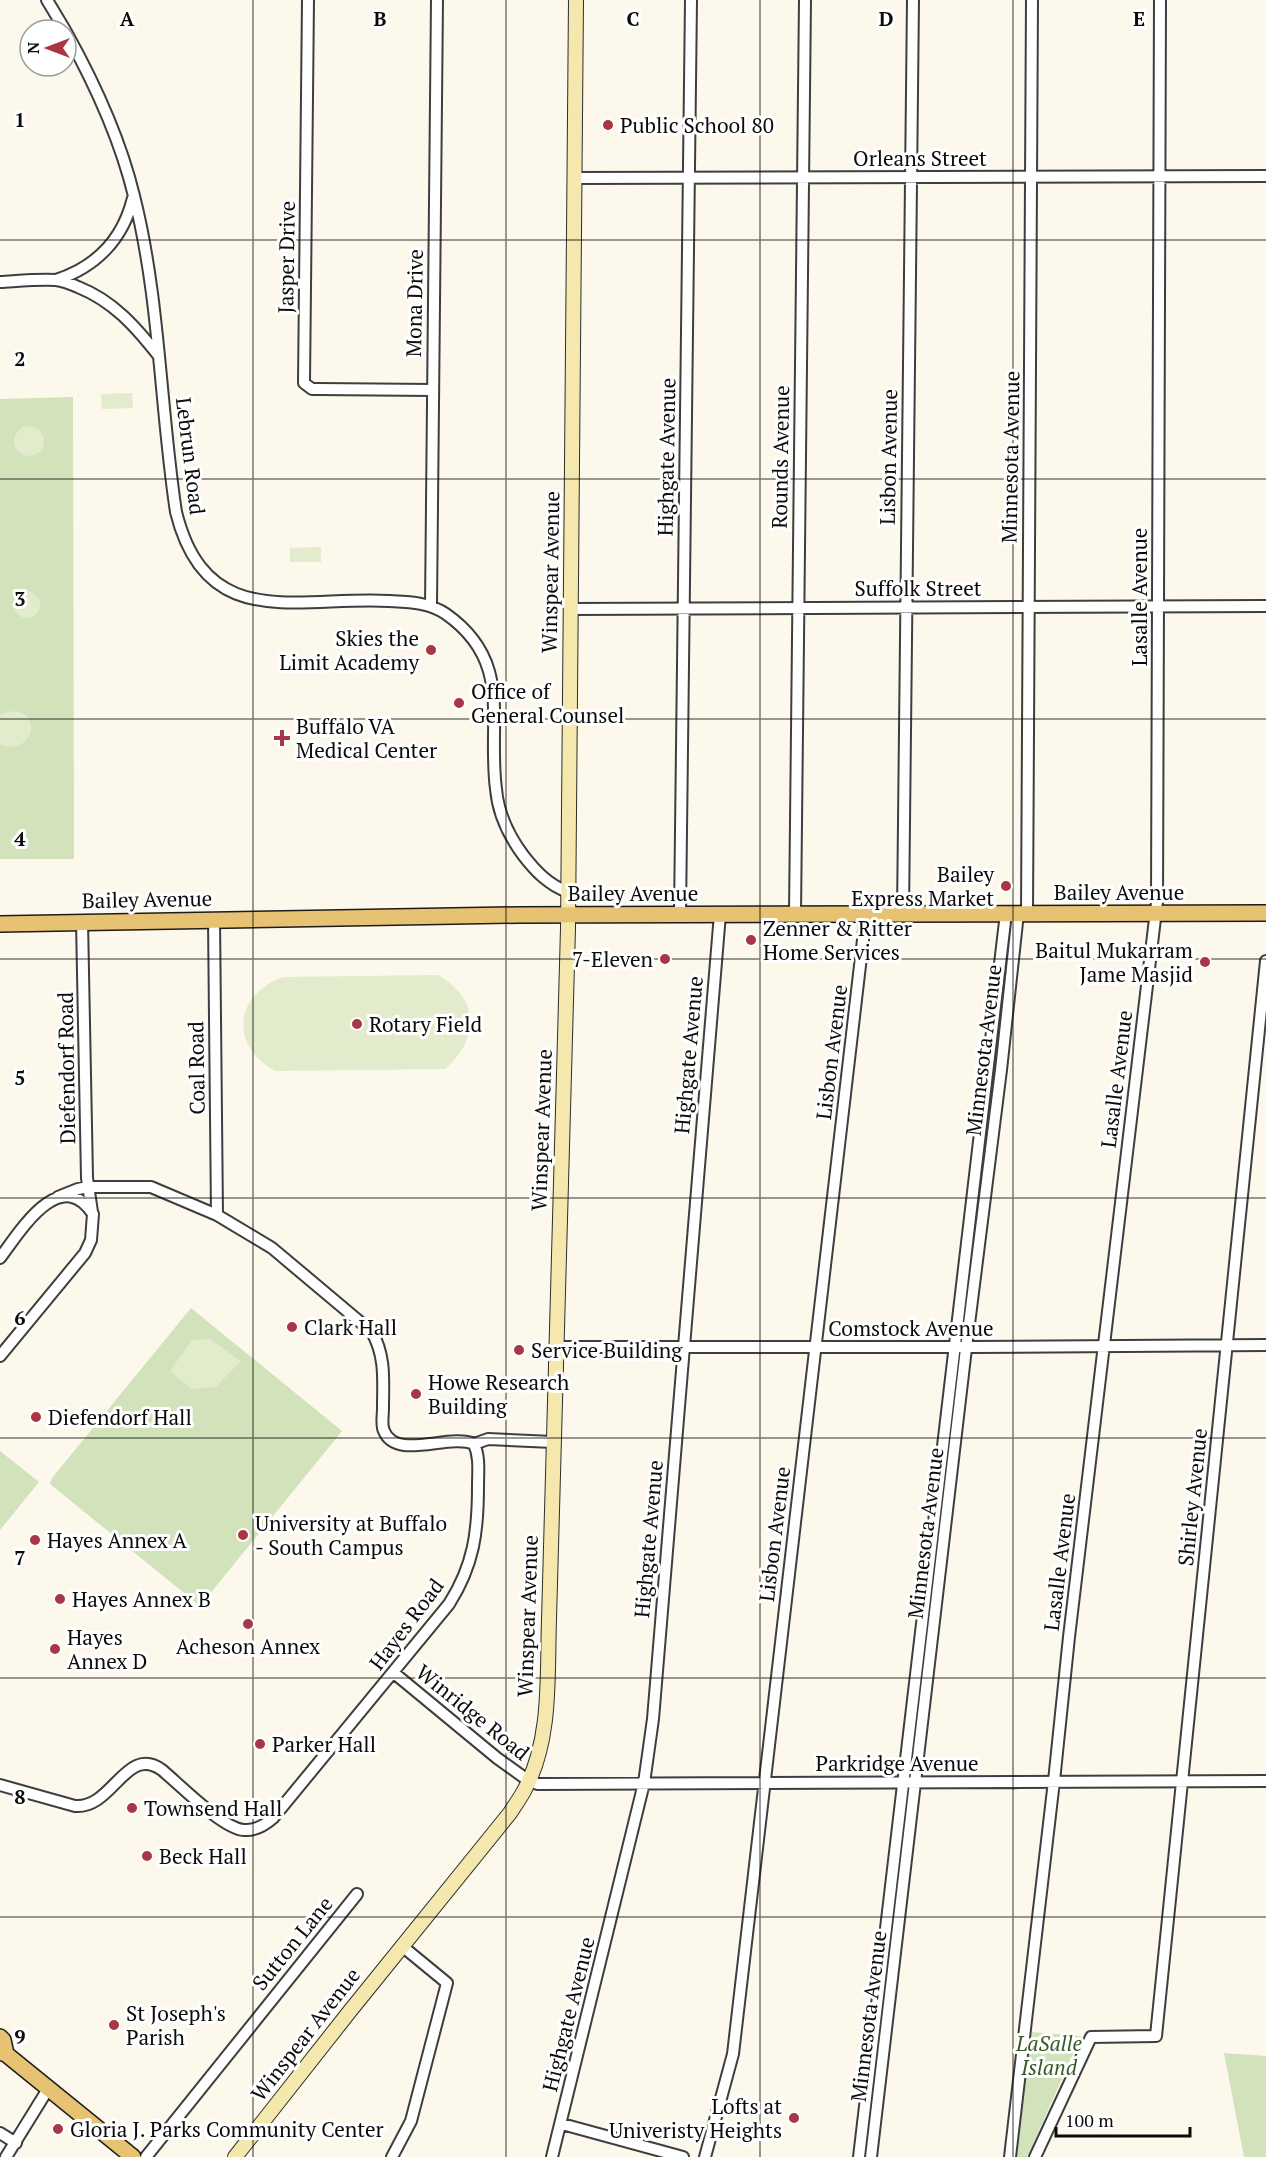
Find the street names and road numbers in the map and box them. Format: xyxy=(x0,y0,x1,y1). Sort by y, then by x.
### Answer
street label: Orleans Street xyxy=(853,144,987,172)
street label: Jasper Drive xyxy=(271,200,301,314)
street label: Mona Drive xyxy=(399,249,429,357)
street label: Minnesota Avenue xyxy=(994,371,1026,543)
street label: Highgate Avenue xyxy=(651,378,681,536)
street label: Rounds Avenue xyxy=(765,385,795,529)
street label: Lisbon Avenue xyxy=(873,389,903,525)
street label: Lebrun Road xyxy=(170,396,212,517)
street label: Winspear Avenue xyxy=(535,491,565,653)
street label: Lasalle Avenue xyxy=(1125,528,1153,666)
street label: Suffolk Street xyxy=(854,574,982,602)
street label: Bailey Avenue xyxy=(1054,878,1184,906)
street label: Bailey Avenue xyxy=(568,879,698,907)
street label: Bailey Avenue xyxy=(82,884,212,914)
street label: Minnesota Avenue xyxy=(959,963,1007,1137)
street label: Highgate Avenue xyxy=(667,975,709,1135)
street label: Lisbon Avenue xyxy=(809,983,853,1121)
street label: Diefendorf Road xyxy=(51,991,81,1144)
street label: Lasalle Avenue xyxy=(1094,1009,1138,1149)
street label: Coal Road xyxy=(181,1021,211,1115)
street label: Winspear Avenue xyxy=(524,1049,558,1211)
street label: Comstock Avenue xyxy=(828,1314,994,1342)
street label: Shirley Avenue xyxy=(1171,1427,1213,1567)
street label: Minnesota Avenue xyxy=(901,1446,949,1620)
street label: Highgate Avenue xyxy=(627,1459,669,1619)
street label: Lisbon Avenue xyxy=(752,1465,796,1603)
street label: Lasalle Avenue xyxy=(1037,1492,1081,1632)
street label: Winspear Avenue xyxy=(510,1535,544,1697)
street label: Hayes Road xyxy=(362,1572,450,1675)
street label: Winridge Road xyxy=(411,1658,536,1767)
street label: Parkridge Avenue xyxy=(815,1749,979,1777)
street label: Sutton Lane xyxy=(245,1890,339,1996)
street label: Minnesota Avenue xyxy=(844,1929,892,2103)
street label: Highgate Avenue xyxy=(535,1934,601,2094)
street label: Winspear Avenue xyxy=(244,1962,366,2106)

